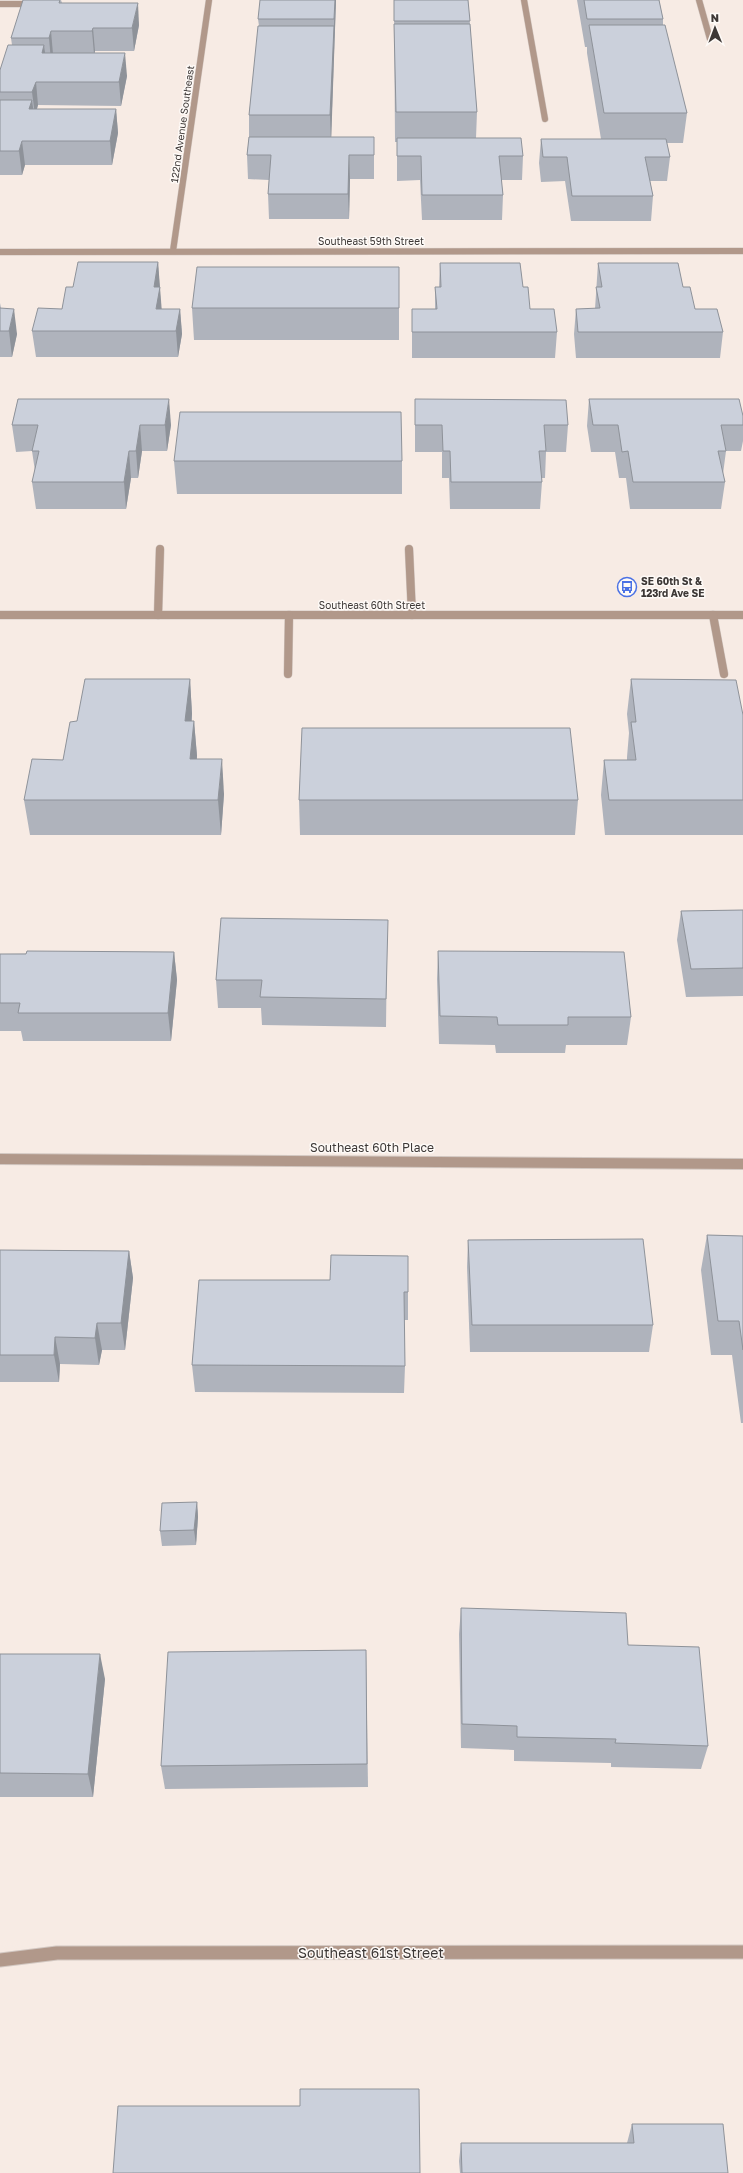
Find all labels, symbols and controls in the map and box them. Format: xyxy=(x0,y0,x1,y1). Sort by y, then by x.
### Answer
north arrow xyxy=(695,8,735,48)
text: N xyxy=(711,11,719,24)
street label: 122nd Avenue Southeast xyxy=(168,65,196,183)
street label: Southeast 59th Street xyxy=(318,235,424,247)
place label: SE 60th St & 123rd Ave SE xyxy=(641,575,704,599)
bus stop icon: SE 60th St & 123rd Ave SE xyxy=(616,576,638,598)
street label: Southeast 60th Street xyxy=(319,599,425,611)
street label: Southeast 60th Place xyxy=(310,1140,434,1155)
street label: Southeast 61st Street xyxy=(298,1944,444,1961)

